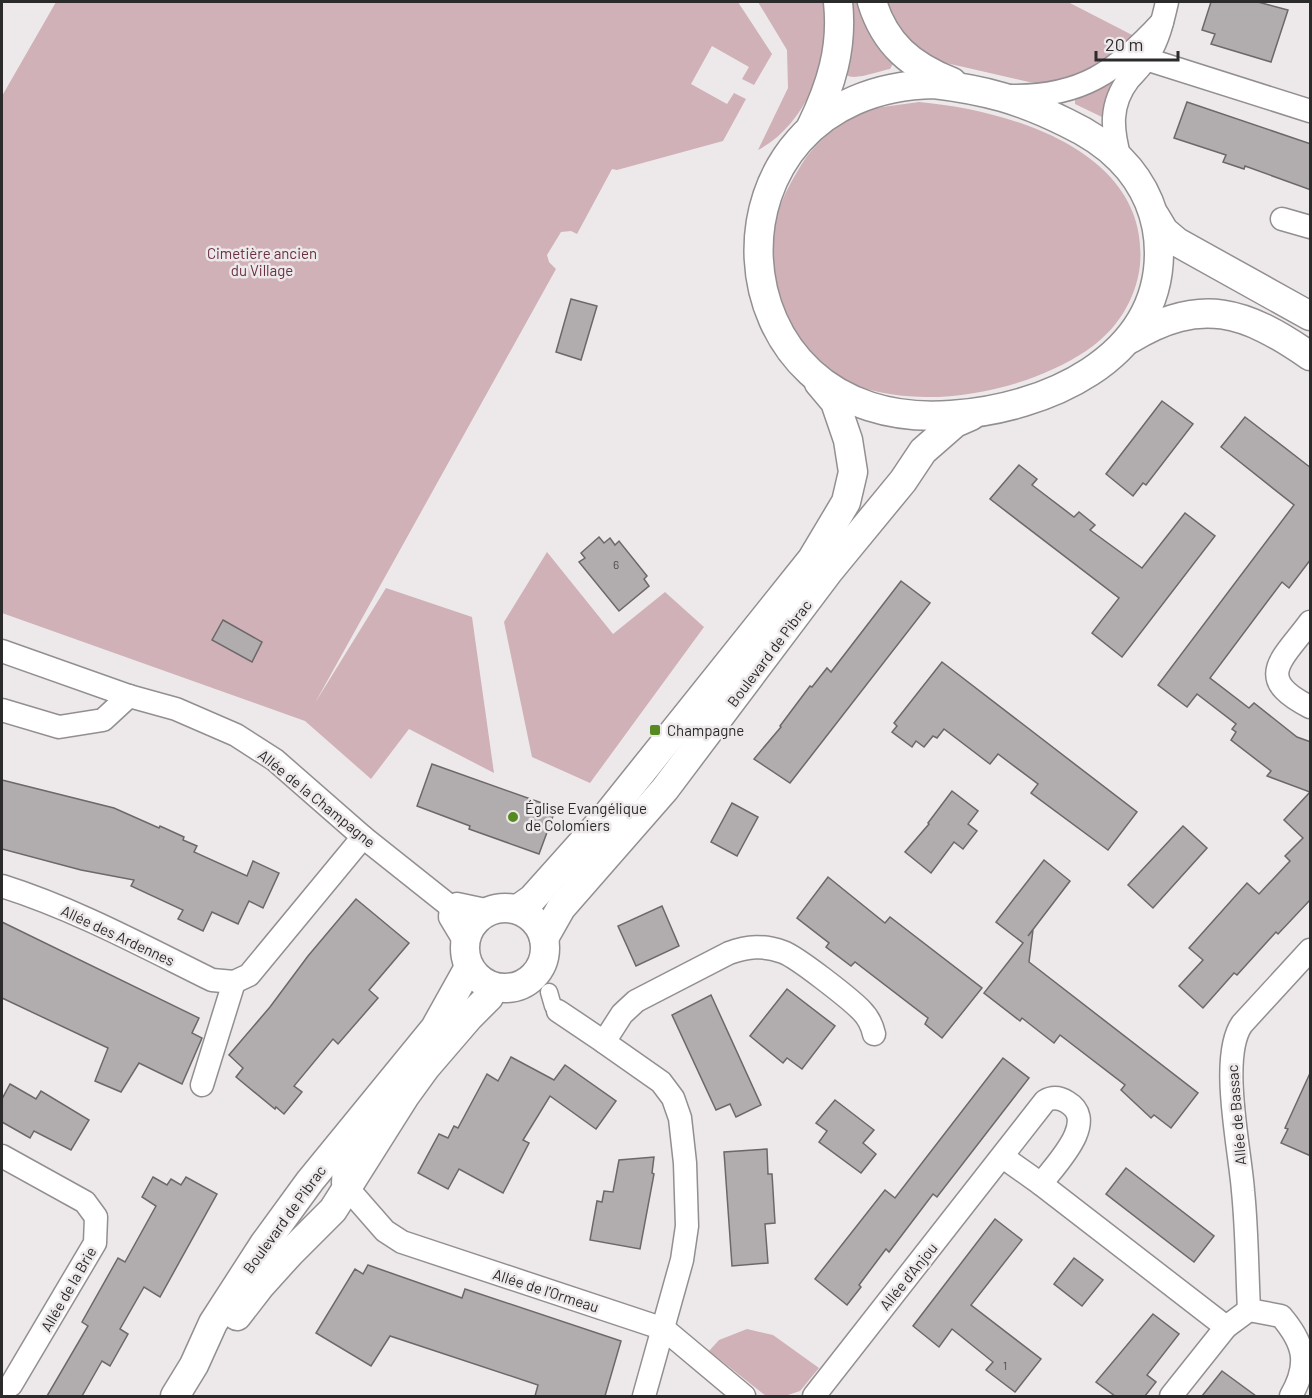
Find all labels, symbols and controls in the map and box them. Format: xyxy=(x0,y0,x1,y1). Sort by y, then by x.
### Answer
scale bar xyxy=(1096,24,1178,62)
text: 20 m xyxy=(1105,33,1143,55)
park label: Cimetière ancien du Village xyxy=(207,244,317,279)
house number: 6 xyxy=(613,557,619,571)
street label: Boulevard de Pibrac xyxy=(723,596,815,710)
place label: Champagne xyxy=(667,721,744,739)
marker: Champagne xyxy=(648,723,662,737)
street label: Allée de la Champagne xyxy=(255,745,379,851)
place label: Église Evangélique de Colomiers xyxy=(525,799,647,834)
marker: Église Evangélique de Colomiers xyxy=(506,810,520,824)
street label: Allée des Ardennes xyxy=(58,901,178,969)
street label: Allée de Bassac xyxy=(1223,1064,1249,1166)
street label: Boulevard de Pibrac xyxy=(239,1161,329,1276)
street label: Allée d'Anjou xyxy=(875,1239,941,1313)
street label: Allée de la Brie xyxy=(36,1243,100,1335)
street label: Allée de l'Ormeau xyxy=(491,1264,601,1316)
house number: 1 xyxy=(1003,1358,1007,1372)

